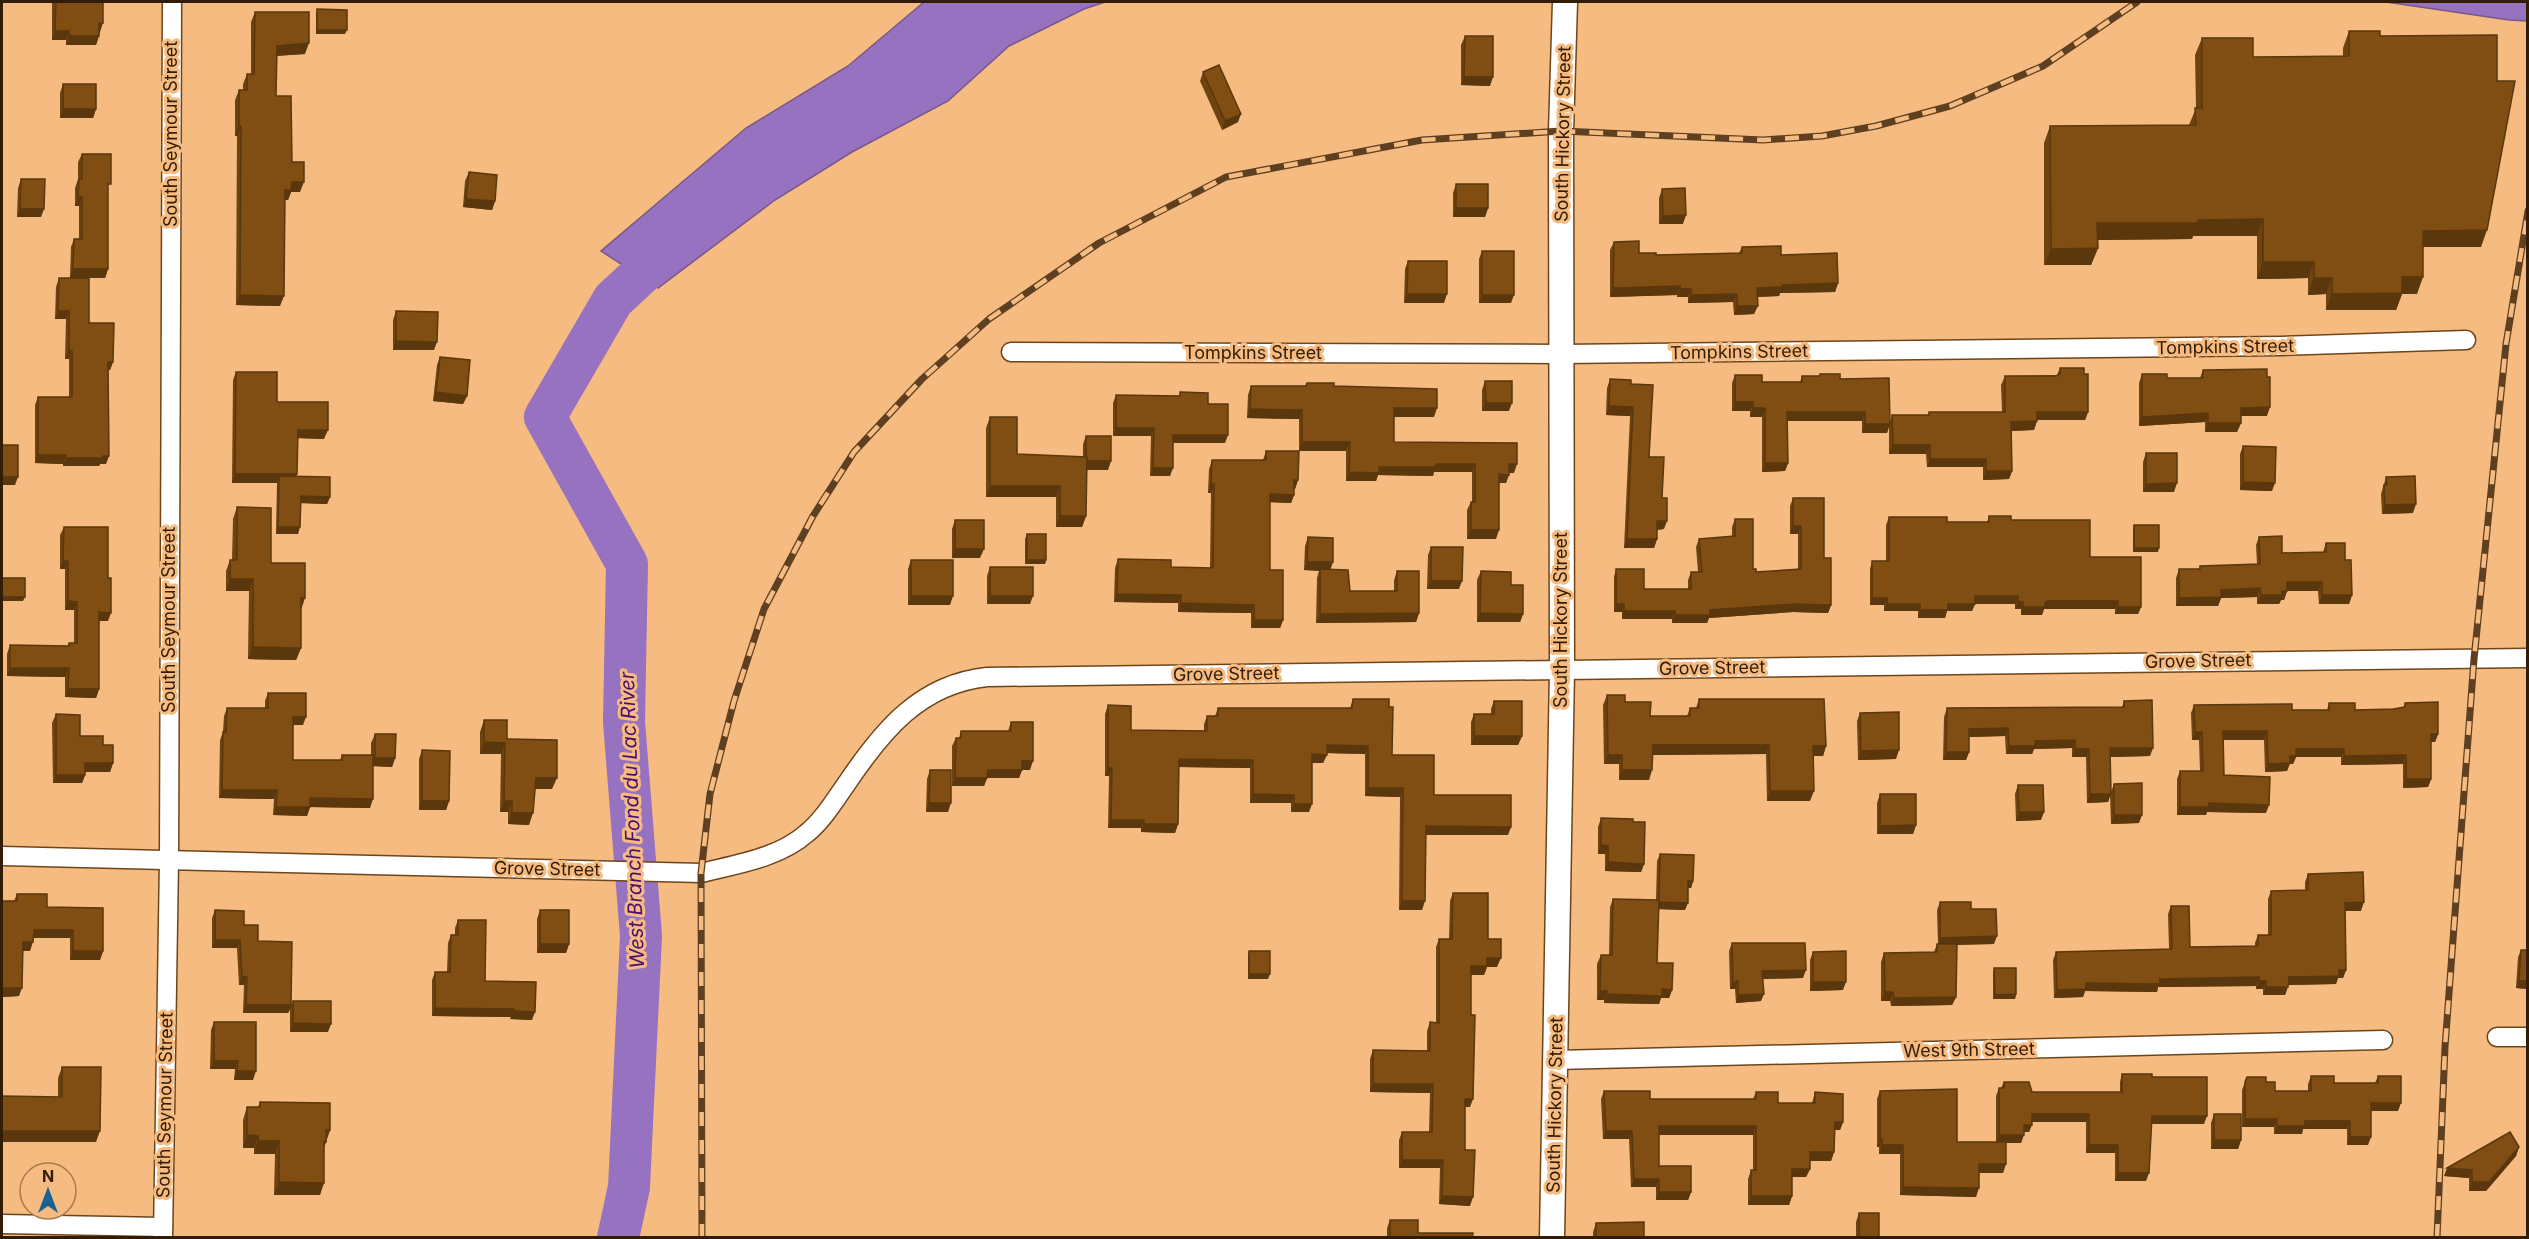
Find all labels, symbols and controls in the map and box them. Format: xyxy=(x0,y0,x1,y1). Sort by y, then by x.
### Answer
street label: South Seymour Street xyxy=(160,41,181,227)
street label: South Hickory Street xyxy=(1550,46,1575,222)
street label: Tompkins Street xyxy=(2156,335,2294,358)
street label: Tompkins Street xyxy=(1670,340,1808,363)
street label: Tompkins Street xyxy=(1184,342,1322,363)
street label: South Seymour Street xyxy=(158,527,179,713)
street label: South Hickory Street xyxy=(1550,532,1571,708)
street label: Grove Street xyxy=(2145,649,2252,672)
street label: Grove Street xyxy=(1659,656,1766,679)
street label: Grove Street xyxy=(1173,662,1280,685)
water label: West Branch Fond du Lac River xyxy=(615,671,649,969)
street label: Grove Street xyxy=(494,857,601,880)
street label: South Seymour Street xyxy=(152,1012,177,1198)
street label: South Hickory Street xyxy=(1542,1017,1567,1193)
street label: West 9th Street xyxy=(1903,1038,2035,1061)
north arrow xyxy=(18,1161,78,1221)
text: N xyxy=(42,1166,54,1186)

